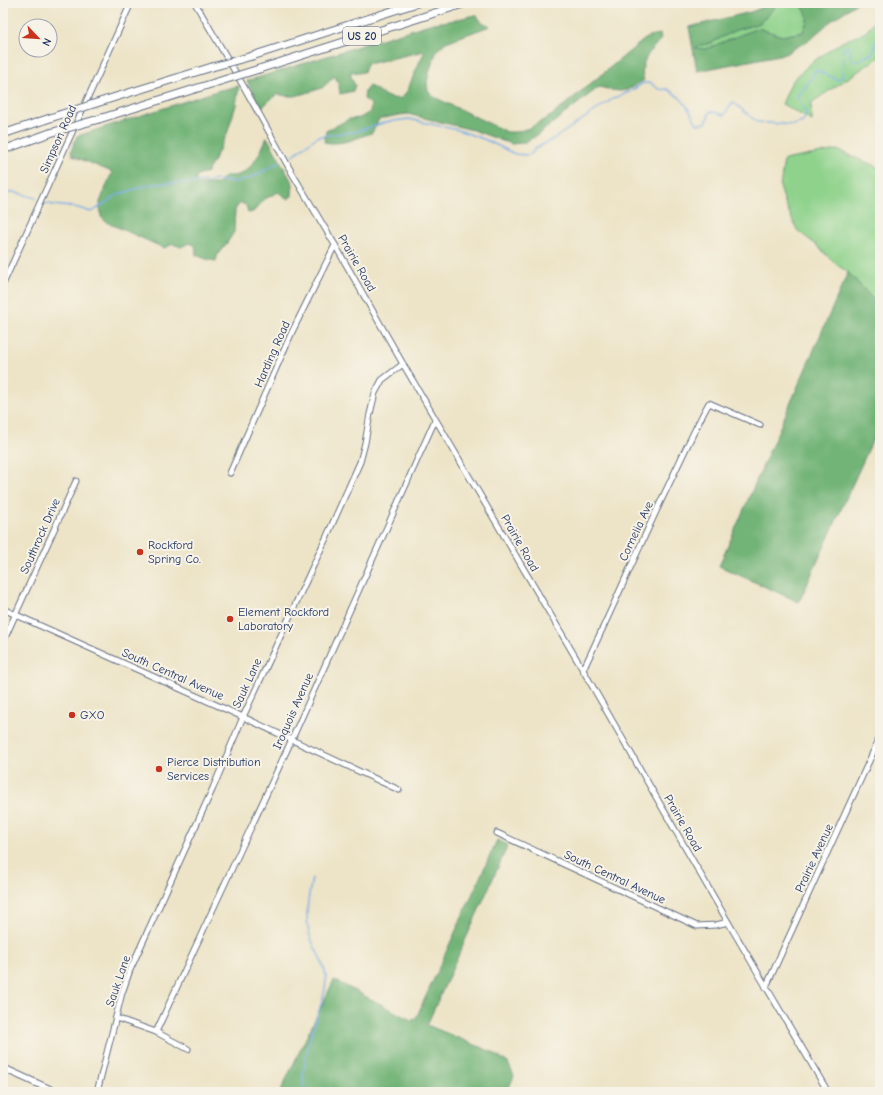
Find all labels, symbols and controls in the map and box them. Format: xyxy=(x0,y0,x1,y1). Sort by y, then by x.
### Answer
north arrow xyxy=(18,18,58,58)
road number: US 20 xyxy=(343,27,381,45)
text: N xyxy=(39,36,54,48)
street label: Simpson Road xyxy=(37,103,79,175)
street label: Prairie Road xyxy=(335,232,379,294)
street label: Harding Road xyxy=(251,319,293,389)
street label: Southrock Drive xyxy=(17,496,63,576)
street label: Cornelia Ave xyxy=(616,499,656,563)
street label: Prairie Road xyxy=(498,512,542,574)
place label: Rockford Spring Co. xyxy=(148,538,201,566)
marker: Rockford Spring Co. xyxy=(135,547,145,557)
place label: Element Rockford Laboratory xyxy=(238,605,329,633)
marker: Element Rockford Laboratory xyxy=(225,614,235,624)
street label: South Central Avenue xyxy=(120,645,226,703)
street label: Sauk Lane xyxy=(229,656,265,710)
street label: Iroquois Avenue xyxy=(270,670,316,752)
place label: GXO xyxy=(80,708,105,722)
marker: GXO xyxy=(67,710,77,720)
place label: Pierce Distribution Services xyxy=(167,755,261,783)
marker: Pierce Distribution Services xyxy=(154,764,164,774)
street label: Prairie Road xyxy=(661,792,705,854)
street label: Prairie Avenue xyxy=(792,821,836,895)
street label: South Central Avenue xyxy=(562,847,668,907)
street label: Sauk Lane xyxy=(103,953,133,1009)

